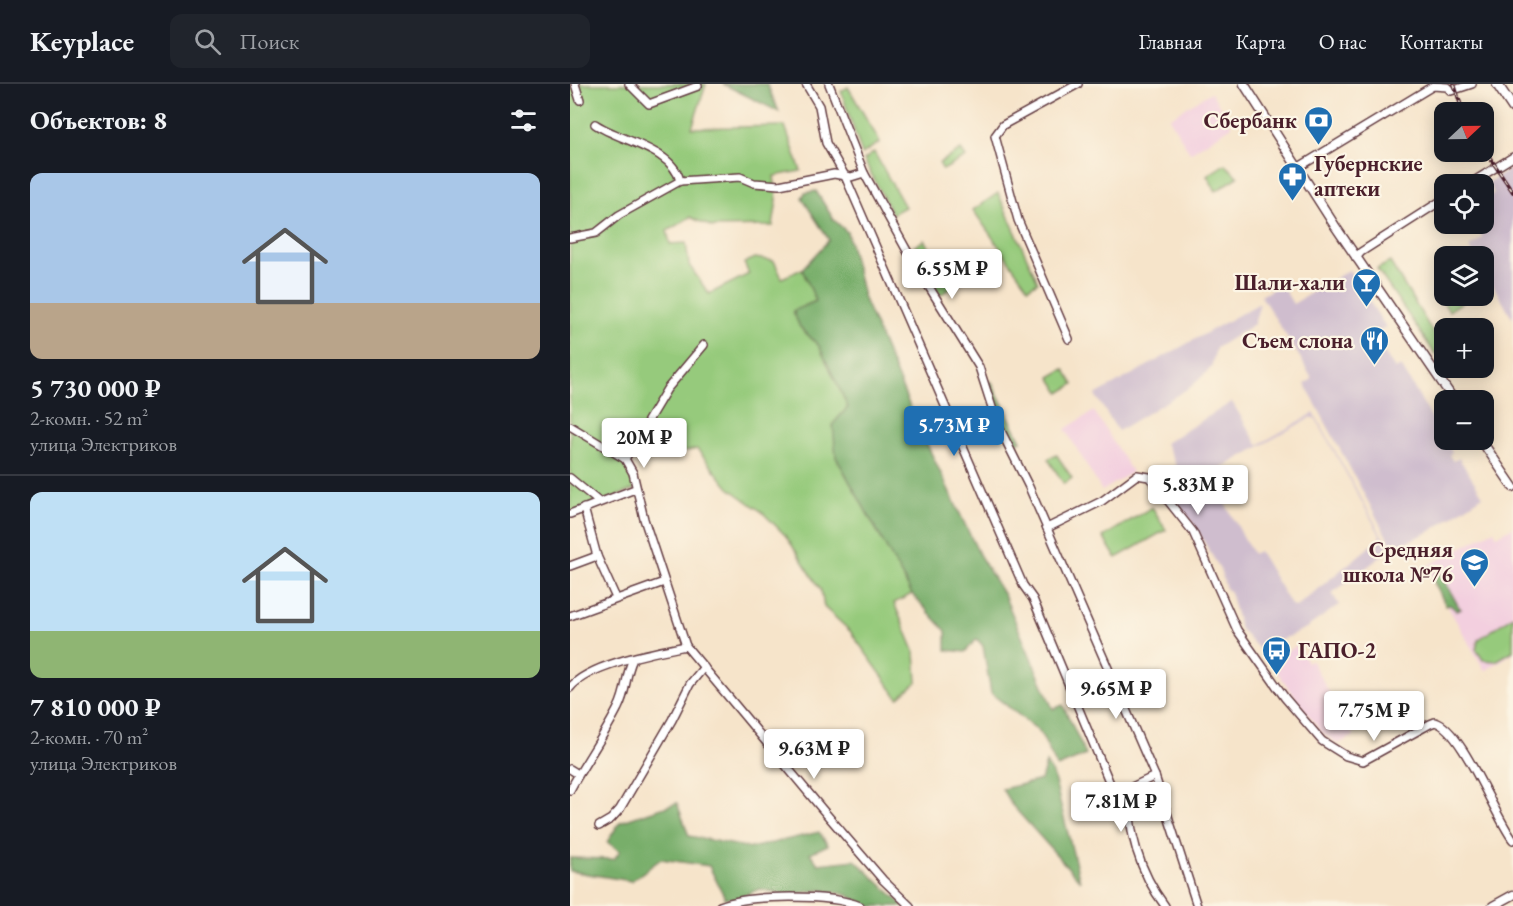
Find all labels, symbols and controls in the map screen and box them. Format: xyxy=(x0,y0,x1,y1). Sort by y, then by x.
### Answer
search box xyxy=(170,14,590,68)
text: Keyplace xyxy=(30,23,134,59)
icon: search xyxy=(191,25,224,58)
text: Поиск xyxy=(239,27,299,56)
text: Главная xyxy=(1138,28,1202,55)
text: Карта xyxy=(1235,28,1286,55)
text: О нас xyxy=(1319,28,1367,55)
text: Контакты xyxy=(1400,28,1483,55)
north arrow xyxy=(1434,102,1494,162)
map controls xyxy=(1434,102,1494,450)
text: Объектов: 8 xyxy=(30,103,167,137)
icon: filters xyxy=(507,104,540,137)
bank icon: Сбербанк xyxy=(1302,104,1334,146)
place label: Сбербанк xyxy=(1204,106,1298,135)
place label: Губернские аптеки xyxy=(1314,149,1423,203)
pharmacy icon: Губернские аптеки xyxy=(1277,160,1309,202)
button: locate xyxy=(1434,174,1494,234)
icon: home xyxy=(231,212,339,320)
button: layers xyxy=(1434,246,1494,306)
pin: 6.55M ₽ xyxy=(897,249,1007,300)
text: 6.55M ₽ xyxy=(916,255,988,281)
bar icon: Шали-хали xyxy=(1350,266,1382,308)
place label: Шали-хали xyxy=(1234,268,1345,297)
button: + xyxy=(1434,318,1494,378)
restaurant icon: Съем слона xyxy=(1358,324,1390,366)
place label: Съем слона xyxy=(1242,326,1353,355)
text: 5 730 000 ₽ xyxy=(30,371,161,405)
button: − xyxy=(1434,390,1494,450)
text: 2-комн. · 52 m² xyxy=(30,405,148,431)
pin: 5.73M ₽ xyxy=(899,406,1009,457)
text: 5.73M ₽ xyxy=(918,412,990,438)
pin: 20M ₽ xyxy=(602,418,686,469)
text: 20M ₽ xyxy=(616,424,672,450)
text: улица Электриков xyxy=(30,431,177,457)
pin: 5.83M ₽ xyxy=(1143,465,1253,516)
text: 5.83M ₽ xyxy=(1162,471,1234,497)
icon: home xyxy=(231,531,339,639)
place label: Средняя школа №76 xyxy=(1343,535,1453,589)
school or university icon: Средняя школа №76 xyxy=(1458,546,1490,588)
bus stop icon: ГАПО-2 xyxy=(1261,634,1293,676)
place label: ГАПО-2 xyxy=(1298,636,1376,665)
pin: 9.65M ₽ xyxy=(1061,669,1171,720)
text: 9.65M ₽ xyxy=(1080,675,1152,701)
text: 7 810 000 ₽ xyxy=(30,690,161,724)
pin: 7.75M ₽ xyxy=(1319,691,1429,742)
text: 7.75M ₽ xyxy=(1338,697,1410,723)
text: 2-комн. · 70 m² xyxy=(30,724,148,750)
pin: 9.63M ₽ xyxy=(759,729,869,780)
text: 9.63M ₽ xyxy=(778,735,850,761)
text: улица Электриков xyxy=(30,750,177,776)
pin: 7.81M ₽ xyxy=(1066,782,1176,833)
text: 7.81M ₽ xyxy=(1085,788,1157,814)

